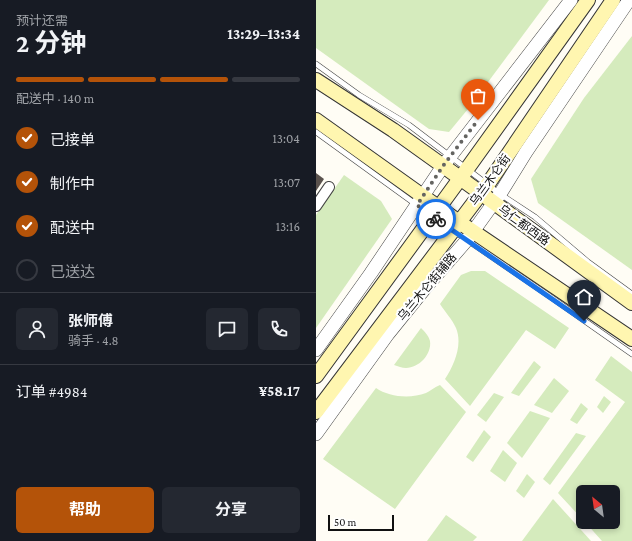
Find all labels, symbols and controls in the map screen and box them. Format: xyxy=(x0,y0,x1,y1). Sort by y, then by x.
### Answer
text: 预计还需 xyxy=(16,13,68,28)
text: 13:29–13:34 xyxy=(227,26,300,42)
text: 2 分钟 xyxy=(16,29,86,58)
pin xyxy=(461,79,495,120)
icon: bag xyxy=(467,85,489,107)
text: 配送中 · 140 m xyxy=(16,91,94,106)
icon: check xyxy=(16,127,38,149)
text: 13:04 xyxy=(273,131,300,146)
text: 已接单 xyxy=(50,132,95,148)
street label: 乌兰木仑街 xyxy=(467,152,513,208)
icon: check xyxy=(16,171,38,193)
text: 13:07 xyxy=(274,175,300,190)
text: 制作中 xyxy=(50,176,95,192)
courier xyxy=(416,199,456,239)
street label: 乌仁都西路 xyxy=(496,202,552,248)
icon: bike xyxy=(425,208,447,230)
icon: check xyxy=(16,215,38,237)
text: 13:16 xyxy=(276,219,300,234)
text: 配送中 xyxy=(50,220,95,236)
street label: 乌兰木仑街辅路 xyxy=(395,250,459,324)
text: 已送达 xyxy=(50,264,95,280)
pin xyxy=(567,280,601,321)
icon: home xyxy=(573,286,595,308)
button: person xyxy=(16,308,58,350)
button: chat xyxy=(206,308,248,350)
button: phone xyxy=(258,308,300,350)
text: 张师傅 xyxy=(68,313,113,329)
text: 骑手 · 4.8 xyxy=(68,333,119,348)
text: ¥58.17 xyxy=(259,383,300,399)
text: 订单 #4984 xyxy=(16,384,87,400)
north arrow xyxy=(576,485,620,529)
map controls xyxy=(576,485,620,529)
button: 帮助 xyxy=(16,487,154,533)
button: 分享 xyxy=(162,487,300,533)
scale bar xyxy=(328,513,394,532)
text: 50 m xyxy=(334,516,356,528)

